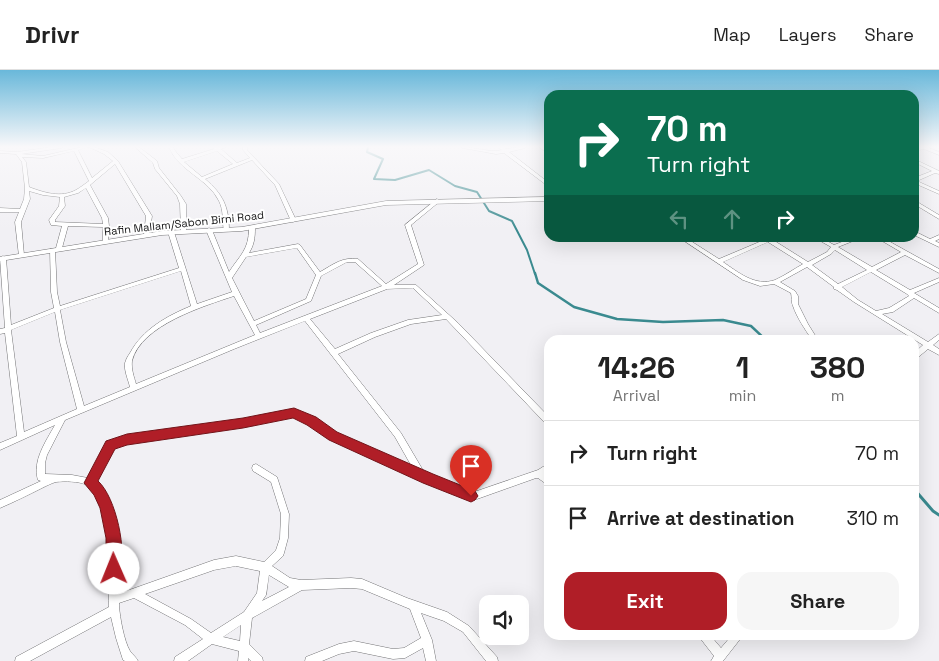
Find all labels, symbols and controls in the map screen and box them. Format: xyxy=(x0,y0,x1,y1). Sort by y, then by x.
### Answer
text: Drivr xyxy=(25,19,80,50)
text: Map xyxy=(713,23,751,46)
text: Layers xyxy=(779,23,836,46)
text: Share xyxy=(864,23,914,46)
text: 70 m xyxy=(647,107,728,151)
icon: right xyxy=(564,110,629,175)
text: Turn right xyxy=(647,150,750,178)
icon: left xyxy=(665,205,693,233)
icon: ahead xyxy=(718,205,746,233)
icon: right xyxy=(771,205,799,233)
street label: Rafin Mallam/Sabon Birni Road xyxy=(103,208,265,238)
text: 14:26 xyxy=(597,348,675,387)
text: 1 xyxy=(736,348,749,387)
text: 380 xyxy=(810,348,866,387)
text: Arrival xyxy=(613,385,660,406)
text: min xyxy=(729,385,756,406)
text: m xyxy=(831,385,845,406)
icon: right xyxy=(564,439,592,467)
text: Turn right xyxy=(607,441,697,466)
text: 70 m xyxy=(855,441,899,466)
pin xyxy=(450,445,492,496)
icon: arrive xyxy=(457,452,485,480)
icon: arrive xyxy=(564,504,592,532)
text: Arrive at destination xyxy=(607,506,795,531)
text: 310 m xyxy=(846,506,899,531)
position arrow xyxy=(87,542,139,594)
button: Exit xyxy=(564,572,727,630)
button: Share xyxy=(737,572,899,630)
map controls xyxy=(479,595,529,645)
button: sound xyxy=(479,595,529,645)

